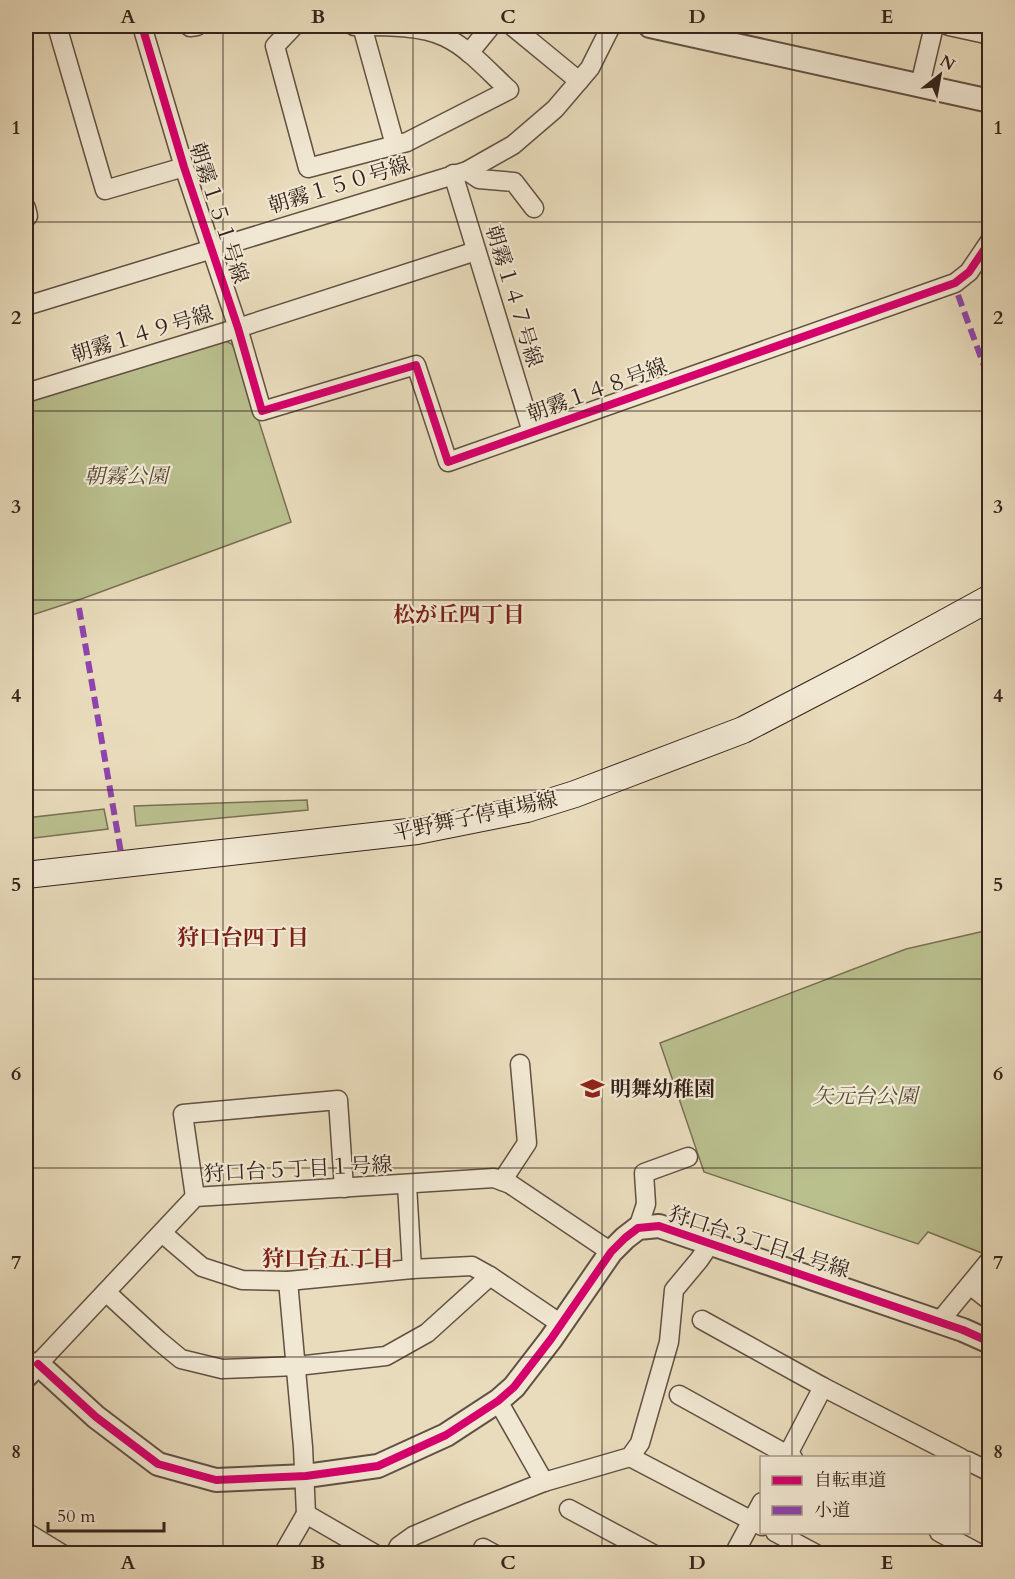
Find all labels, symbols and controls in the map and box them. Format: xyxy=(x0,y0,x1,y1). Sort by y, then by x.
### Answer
text: A xyxy=(120,3,136,30)
text: B xyxy=(311,3,325,30)
text: C xyxy=(500,3,516,30)
text: D xyxy=(688,3,706,30)
text: E xyxy=(881,3,893,30)
north arrow xyxy=(910,45,970,105)
text: N xyxy=(936,50,959,76)
text: 1 xyxy=(11,114,21,141)
text: 1 xyxy=(993,114,1003,141)
street label: 朝霧１５１号線 xyxy=(182,139,255,288)
street label: 朝霧１５０号線 xyxy=(265,150,414,221)
street label: 朝霧１４７号線 xyxy=(478,222,549,371)
street label: 朝霧１４９号線 xyxy=(68,299,217,370)
text: 2 xyxy=(11,304,21,331)
text: 2 xyxy=(993,304,1003,331)
street label: 朝霧１４８号線 xyxy=(523,352,671,429)
park label: 朝霧公園 xyxy=(84,462,171,491)
text: 3 xyxy=(11,493,21,520)
text: 3 xyxy=(993,493,1003,520)
district label: 松が丘四丁目 xyxy=(393,600,525,630)
text: 4 xyxy=(11,682,21,709)
text: 4 xyxy=(993,682,1003,709)
street label: 平野舞子停車場線 xyxy=(390,785,560,848)
text: 5 xyxy=(11,871,21,898)
text: 5 xyxy=(993,871,1003,898)
district label: 狩口台四丁目 xyxy=(177,923,309,953)
text: 6 xyxy=(11,1060,21,1087)
text: 6 xyxy=(993,1060,1003,1087)
place label: 明舞幼稚園 xyxy=(610,1075,715,1104)
school or university icon: 明舞幼稚園 xyxy=(579,1076,605,1102)
park label: 矢元台公園 xyxy=(813,1082,920,1111)
street label: 狩口台５丁目１号線 xyxy=(203,1150,393,1189)
street label: 狩口台３丁目４号線 xyxy=(664,1199,853,1285)
district label: 狩口台五丁目 xyxy=(262,1244,394,1274)
text: 7 xyxy=(11,1249,21,1276)
text: 7 xyxy=(993,1249,1003,1276)
text: 8 xyxy=(11,1438,21,1465)
text: 8 xyxy=(993,1438,1003,1465)
legend xyxy=(760,1456,970,1534)
text: 自転車道 xyxy=(814,1468,886,1493)
scale bar xyxy=(48,1495,164,1533)
text: 小道 xyxy=(814,1498,850,1523)
text: 50 m xyxy=(57,1504,96,1529)
text: A xyxy=(120,1549,136,1576)
text: B xyxy=(311,1549,325,1576)
text: C xyxy=(500,1549,516,1576)
text: D xyxy=(688,1549,706,1576)
text: E xyxy=(881,1549,893,1576)

